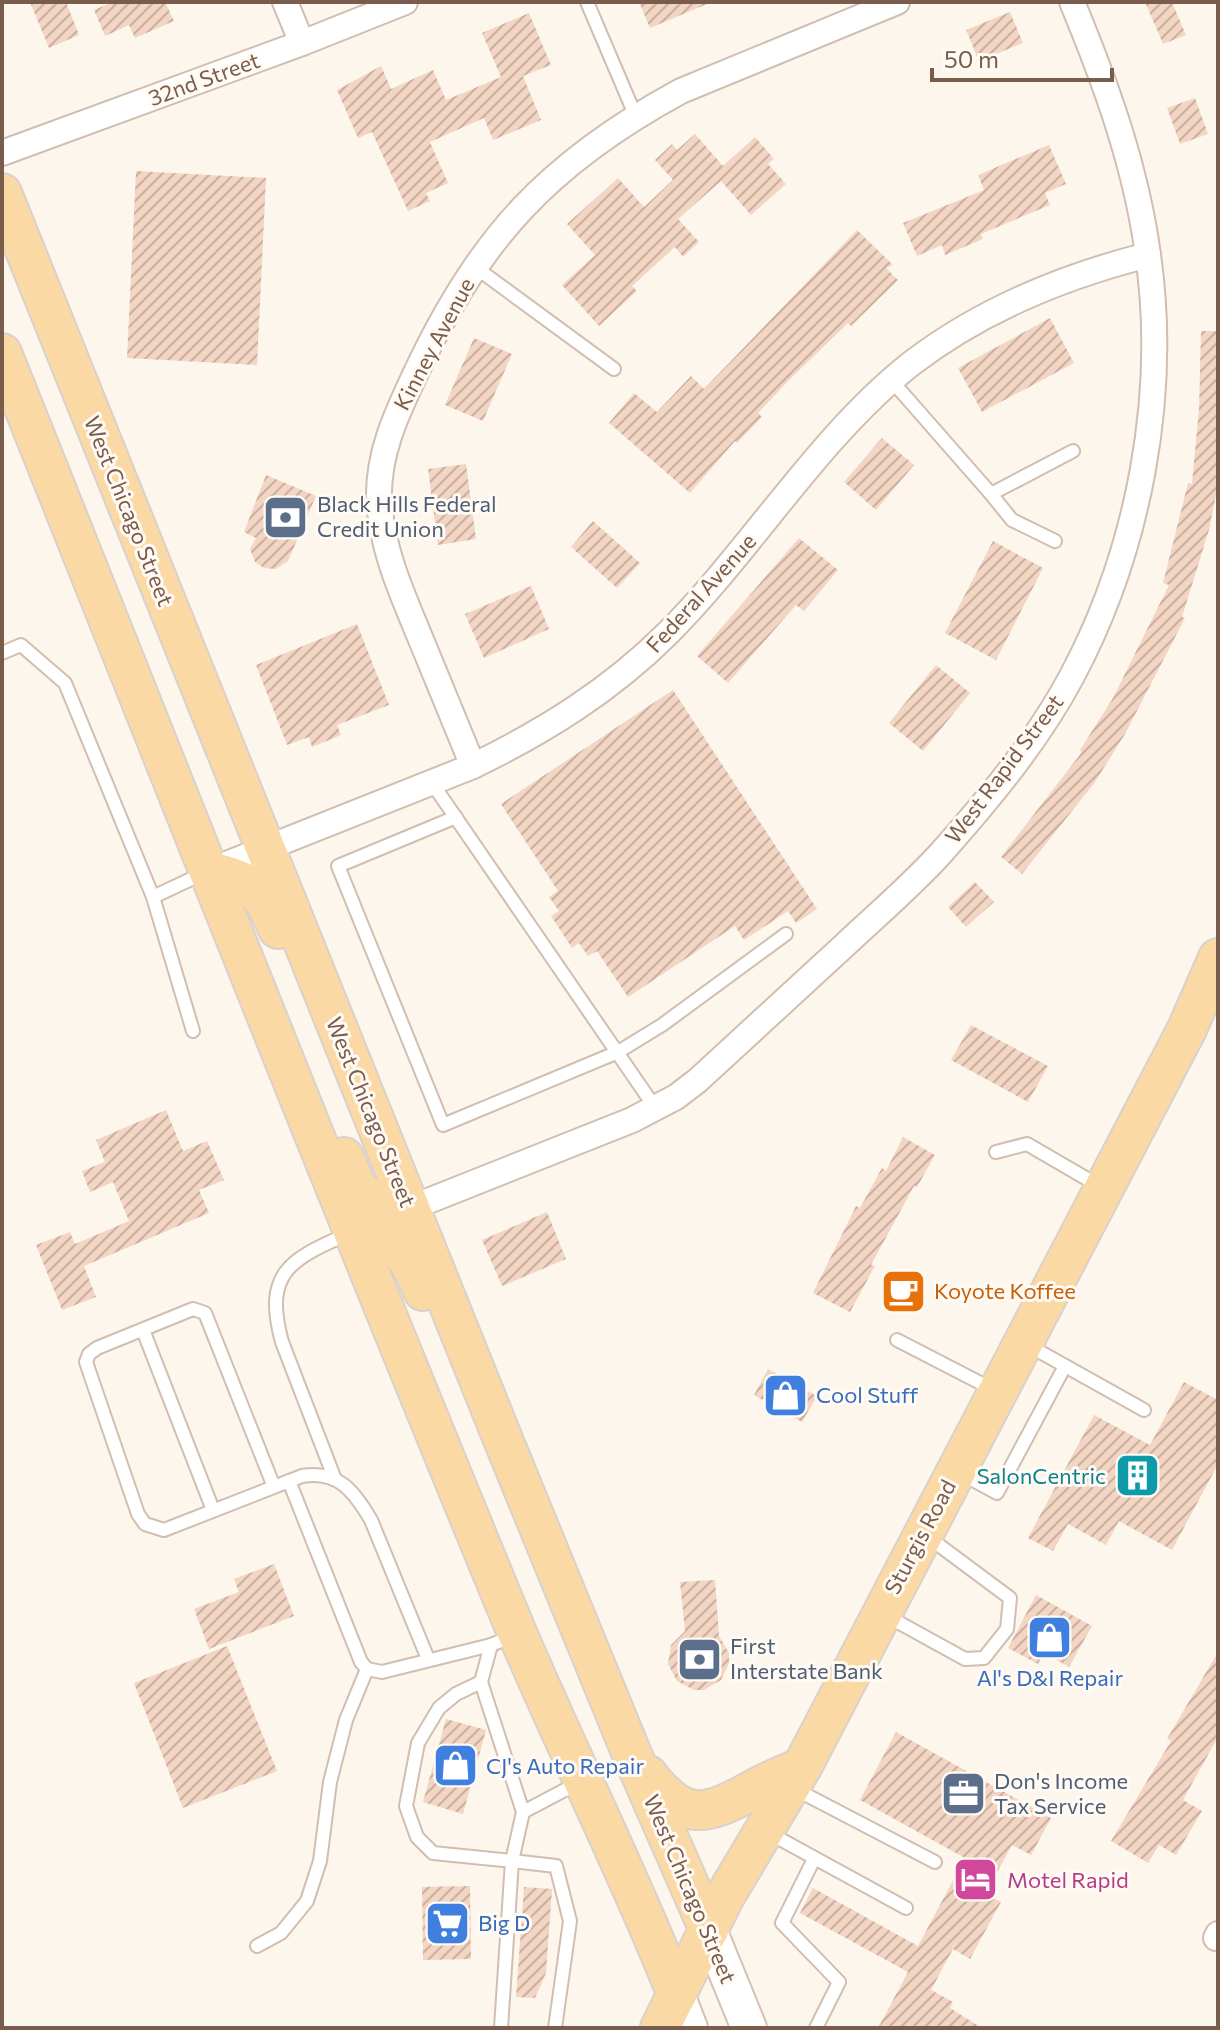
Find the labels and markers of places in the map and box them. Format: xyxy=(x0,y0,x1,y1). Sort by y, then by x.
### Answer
place label: Black Hills Federal Credit Union xyxy=(317,490,497,542)
bank icon: Black Hills Federal Credit Union xyxy=(262,493,310,541)
cafe icon: Koyote Koffee xyxy=(879,1267,927,1315)
place label: Koyote Koffee xyxy=(934,1277,1076,1304)
shop icon: Cool Stuff xyxy=(761,1371,809,1419)
place label: Cool Stuff xyxy=(816,1381,918,1408)
building icon: SalonCentric xyxy=(1113,1452,1161,1500)
place label: SalonCentric xyxy=(977,1462,1106,1489)
shop icon: Al's D&I Repair xyxy=(1026,1613,1074,1661)
place label: First Interstate Bank xyxy=(730,1632,883,1684)
bank icon: First Interstate Bank xyxy=(675,1635,723,1683)
place label: Al's D&I Repair xyxy=(977,1664,1123,1691)
shop icon: CJ's Auto Repair xyxy=(431,1742,479,1790)
place label: CJ's Auto Repair xyxy=(486,1752,644,1779)
place label: Don's Income Tax Service xyxy=(994,1767,1128,1819)
office icon: Don's Income Tax Service xyxy=(939,1770,987,1818)
hotel icon: Motel Rapid xyxy=(952,1856,1000,1904)
place label: Motel Rapid xyxy=(1007,1866,1129,1893)
supermarket icon: Big D xyxy=(423,1899,471,1947)
place label: Big D xyxy=(478,1909,530,1936)

